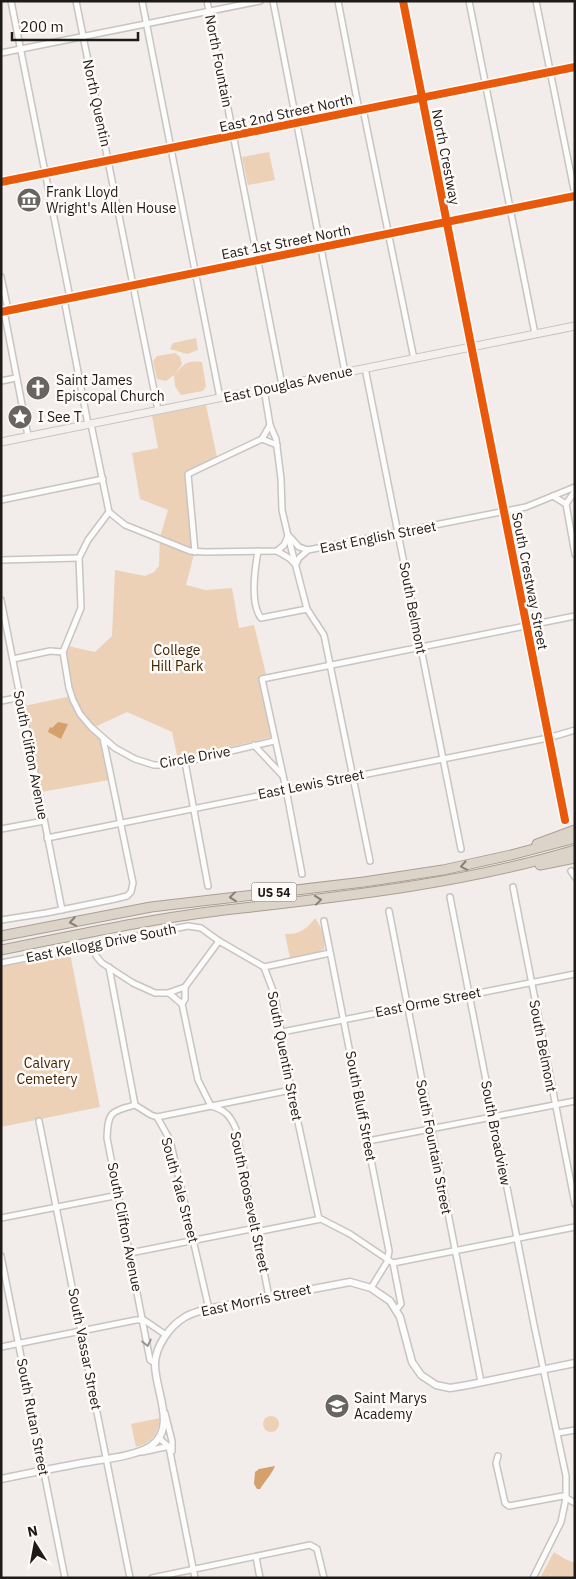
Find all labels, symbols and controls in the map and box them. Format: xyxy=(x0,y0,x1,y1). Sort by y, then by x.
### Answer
scale bar xyxy=(12,10,139,42)
street label: North Fountain xyxy=(201,13,237,109)
text: 200 m xyxy=(20,17,64,36)
street label: North Quentin xyxy=(79,58,115,148)
street label: East 2nd Street North xyxy=(218,90,354,136)
street label: North Crestway xyxy=(428,108,464,206)
place label: Frank Lloyd Wright's Allen House xyxy=(46,183,177,217)
museum icon: Frank Lloyd Wright's Allen House xyxy=(16,187,42,213)
street label: East 1st Street North xyxy=(220,221,352,263)
street label: East Douglas Avenue xyxy=(222,361,354,406)
place label: Saint James Episcopal Church xyxy=(56,371,165,405)
church icon: Saint James Episcopal Church xyxy=(25,375,51,401)
place icon: I See T xyxy=(7,404,33,430)
place label: I See T xyxy=(38,408,82,426)
street label: South Crestway Street xyxy=(508,511,552,651)
street label: East English Street xyxy=(318,517,438,557)
street label: South Belmont xyxy=(395,560,431,656)
park label: College Hill Park xyxy=(151,641,204,675)
street label: South Clifton Avenue xyxy=(10,689,52,821)
street label: Circle Drive xyxy=(158,742,232,772)
street label: East Lewis Street xyxy=(256,765,366,803)
one-way arrow xyxy=(459,860,468,870)
road number: US 54 xyxy=(252,882,296,902)
one-way arrow xyxy=(229,891,237,902)
one-way arrow xyxy=(314,895,322,906)
one-way arrow xyxy=(68,916,77,926)
street label: East Kellogg Drive South xyxy=(24,920,178,966)
street label: East Orme Street xyxy=(374,983,482,1021)
street label: South Quentin Street xyxy=(264,990,306,1122)
street label: South Belmont xyxy=(525,998,561,1094)
street label: South Bluff Street xyxy=(342,1049,381,1163)
park label: Calvary Cemetery xyxy=(16,1054,78,1088)
street label: South Fountain Street xyxy=(412,1078,456,1216)
street label: South Broadview xyxy=(477,1079,515,1187)
street label: South Roosevelt Street xyxy=(226,1130,274,1274)
street label: South Yale Street xyxy=(157,1135,203,1245)
street label: South Clifton Avenue xyxy=(104,1161,146,1293)
street label: East Morris Street xyxy=(199,1280,313,1320)
street label: South Vassar Street xyxy=(64,1287,106,1411)
one-way arrow xyxy=(141,1338,152,1347)
street label: South Rutan Street xyxy=(13,1357,53,1477)
place label: Saint Marys Academy xyxy=(354,1389,427,1423)
school or university icon: Saint Marys Academy xyxy=(324,1393,350,1419)
north arrow xyxy=(10,1519,60,1569)
text: N xyxy=(26,1521,39,1541)

